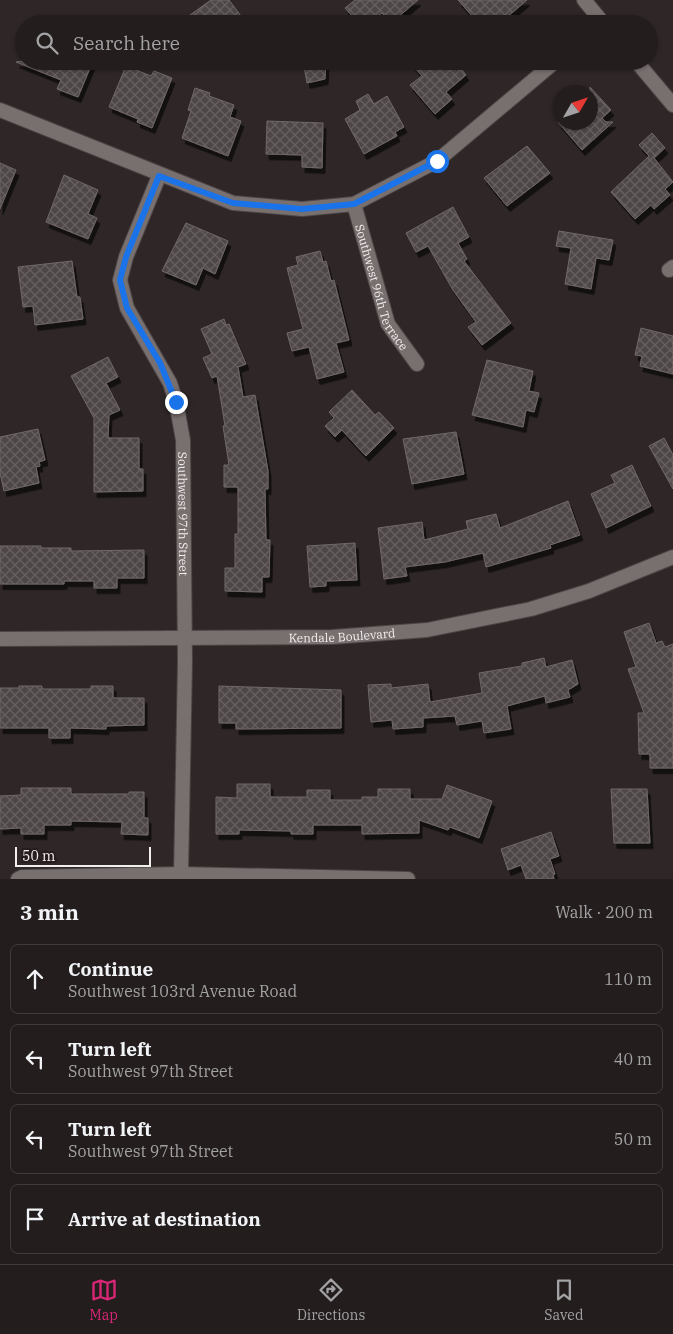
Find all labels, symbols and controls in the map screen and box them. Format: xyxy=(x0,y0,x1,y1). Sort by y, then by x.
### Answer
search box xyxy=(15,15,658,70)
icon: search xyxy=(33,29,61,57)
text: Search here xyxy=(73,31,180,55)
north arrow xyxy=(553,85,598,130)
route start xyxy=(426,150,449,173)
street label: Southwest 96th Terrace xyxy=(353,222,412,353)
route end xyxy=(165,391,188,414)
street label: Southwest 97th Street xyxy=(176,452,192,576)
street label: Kendale Boulevard xyxy=(289,625,396,645)
scale bar xyxy=(15,844,151,867)
text: 50 m xyxy=(22,847,55,865)
text: 3 min xyxy=(20,898,79,926)
text: Walk · 200 m xyxy=(555,902,653,922)
text: Continue xyxy=(68,957,153,981)
icon: ahead xyxy=(21,965,49,993)
text: 110 m xyxy=(604,969,652,989)
text: Southwest 103rd Avenue Road xyxy=(68,981,297,1001)
text: Turn left xyxy=(68,1037,151,1061)
icon: left xyxy=(21,1045,49,1073)
text: 40 m xyxy=(614,1049,652,1069)
text: Southwest 97th Street xyxy=(68,1061,233,1081)
text: Turn left xyxy=(68,1117,151,1141)
icon: left xyxy=(21,1125,49,1153)
text: 50 m xyxy=(614,1129,652,1149)
text: Southwest 97th Street xyxy=(68,1141,233,1161)
icon: arrive xyxy=(21,1205,49,1233)
text: Arrive at destination xyxy=(68,1207,261,1231)
tab: Map xyxy=(90,1276,118,1324)
tab: Directions xyxy=(297,1276,365,1324)
tab: Saved xyxy=(544,1276,583,1324)

